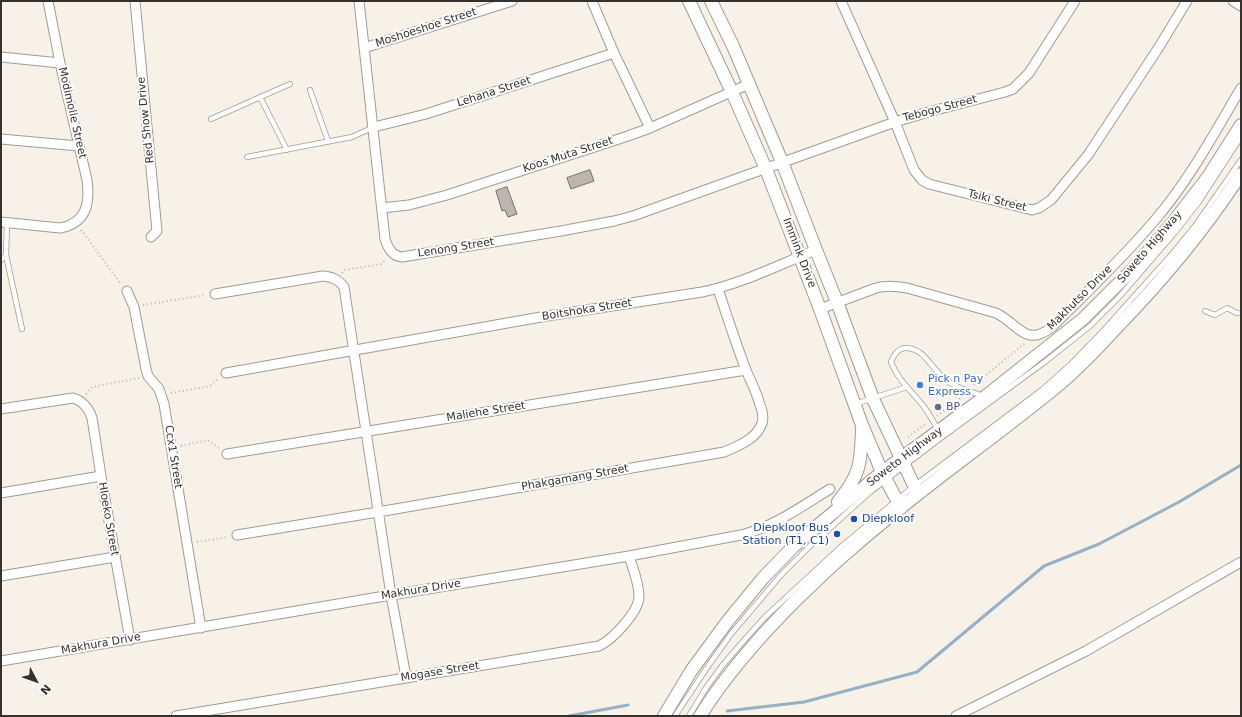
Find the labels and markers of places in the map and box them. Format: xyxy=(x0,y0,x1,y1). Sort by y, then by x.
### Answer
place label: Pick n Pay Express xyxy=(928,372,983,398)
marker: Pick n Pay Express xyxy=(915,380,925,390)
place label: BP xyxy=(946,400,960,414)
marker: BP xyxy=(933,402,943,412)
place label: Diepkloof xyxy=(862,512,914,526)
marker: Diepkloof xyxy=(849,514,859,524)
place label: Diepkloof Bus Station (T1, C1) xyxy=(742,521,829,547)
marker: Diepkloof Bus Station (T1, C1) xyxy=(832,529,842,539)

